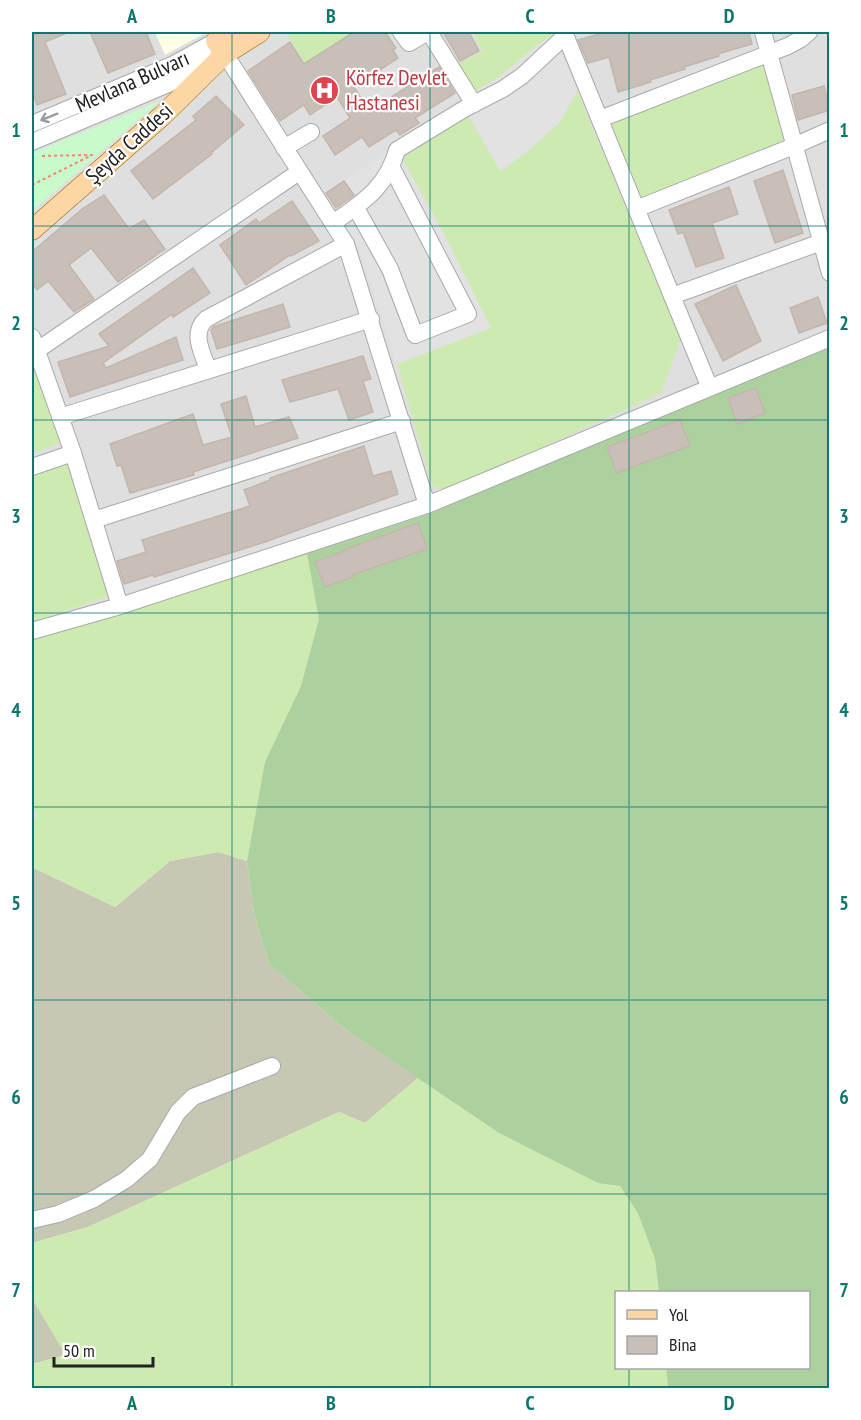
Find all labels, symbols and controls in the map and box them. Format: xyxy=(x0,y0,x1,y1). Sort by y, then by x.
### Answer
text: A xyxy=(126,3,138,29)
text: B xyxy=(326,3,336,29)
text: C xyxy=(525,3,535,29)
text: D xyxy=(724,3,735,29)
street label: Mevlana Bulvarı xyxy=(71,44,193,118)
place label: Körfez Devlet Hastanesi xyxy=(346,63,447,116)
hospital icon: Körfez Devlet Hastanesi xyxy=(309,74,341,106)
street label: Şeyda Caddesi xyxy=(79,96,179,190)
one-way arrow xyxy=(40,112,58,123)
text: 1 xyxy=(11,117,21,143)
text: 1 xyxy=(839,117,849,143)
text: 2 xyxy=(11,310,21,336)
text: 2 xyxy=(839,310,849,336)
text: 3 xyxy=(11,503,21,529)
text: 3 xyxy=(839,503,849,529)
text: 4 xyxy=(11,697,21,723)
text: 4 xyxy=(839,697,849,723)
text: 5 xyxy=(11,890,21,916)
text: 5 xyxy=(839,890,849,916)
text: 6 xyxy=(11,1084,21,1110)
text: 6 xyxy=(839,1084,849,1110)
text: 7 xyxy=(11,1277,21,1303)
text: 7 xyxy=(839,1277,849,1303)
legend xyxy=(615,1291,810,1369)
text: Yol xyxy=(669,1303,689,1326)
scale bar xyxy=(54,1330,153,1368)
text: Bina xyxy=(669,1333,697,1356)
text: 50 m xyxy=(63,1339,95,1362)
text: A xyxy=(126,1390,138,1416)
text: B xyxy=(326,1390,336,1416)
text: C xyxy=(525,1390,535,1416)
text: D xyxy=(724,1390,735,1416)

